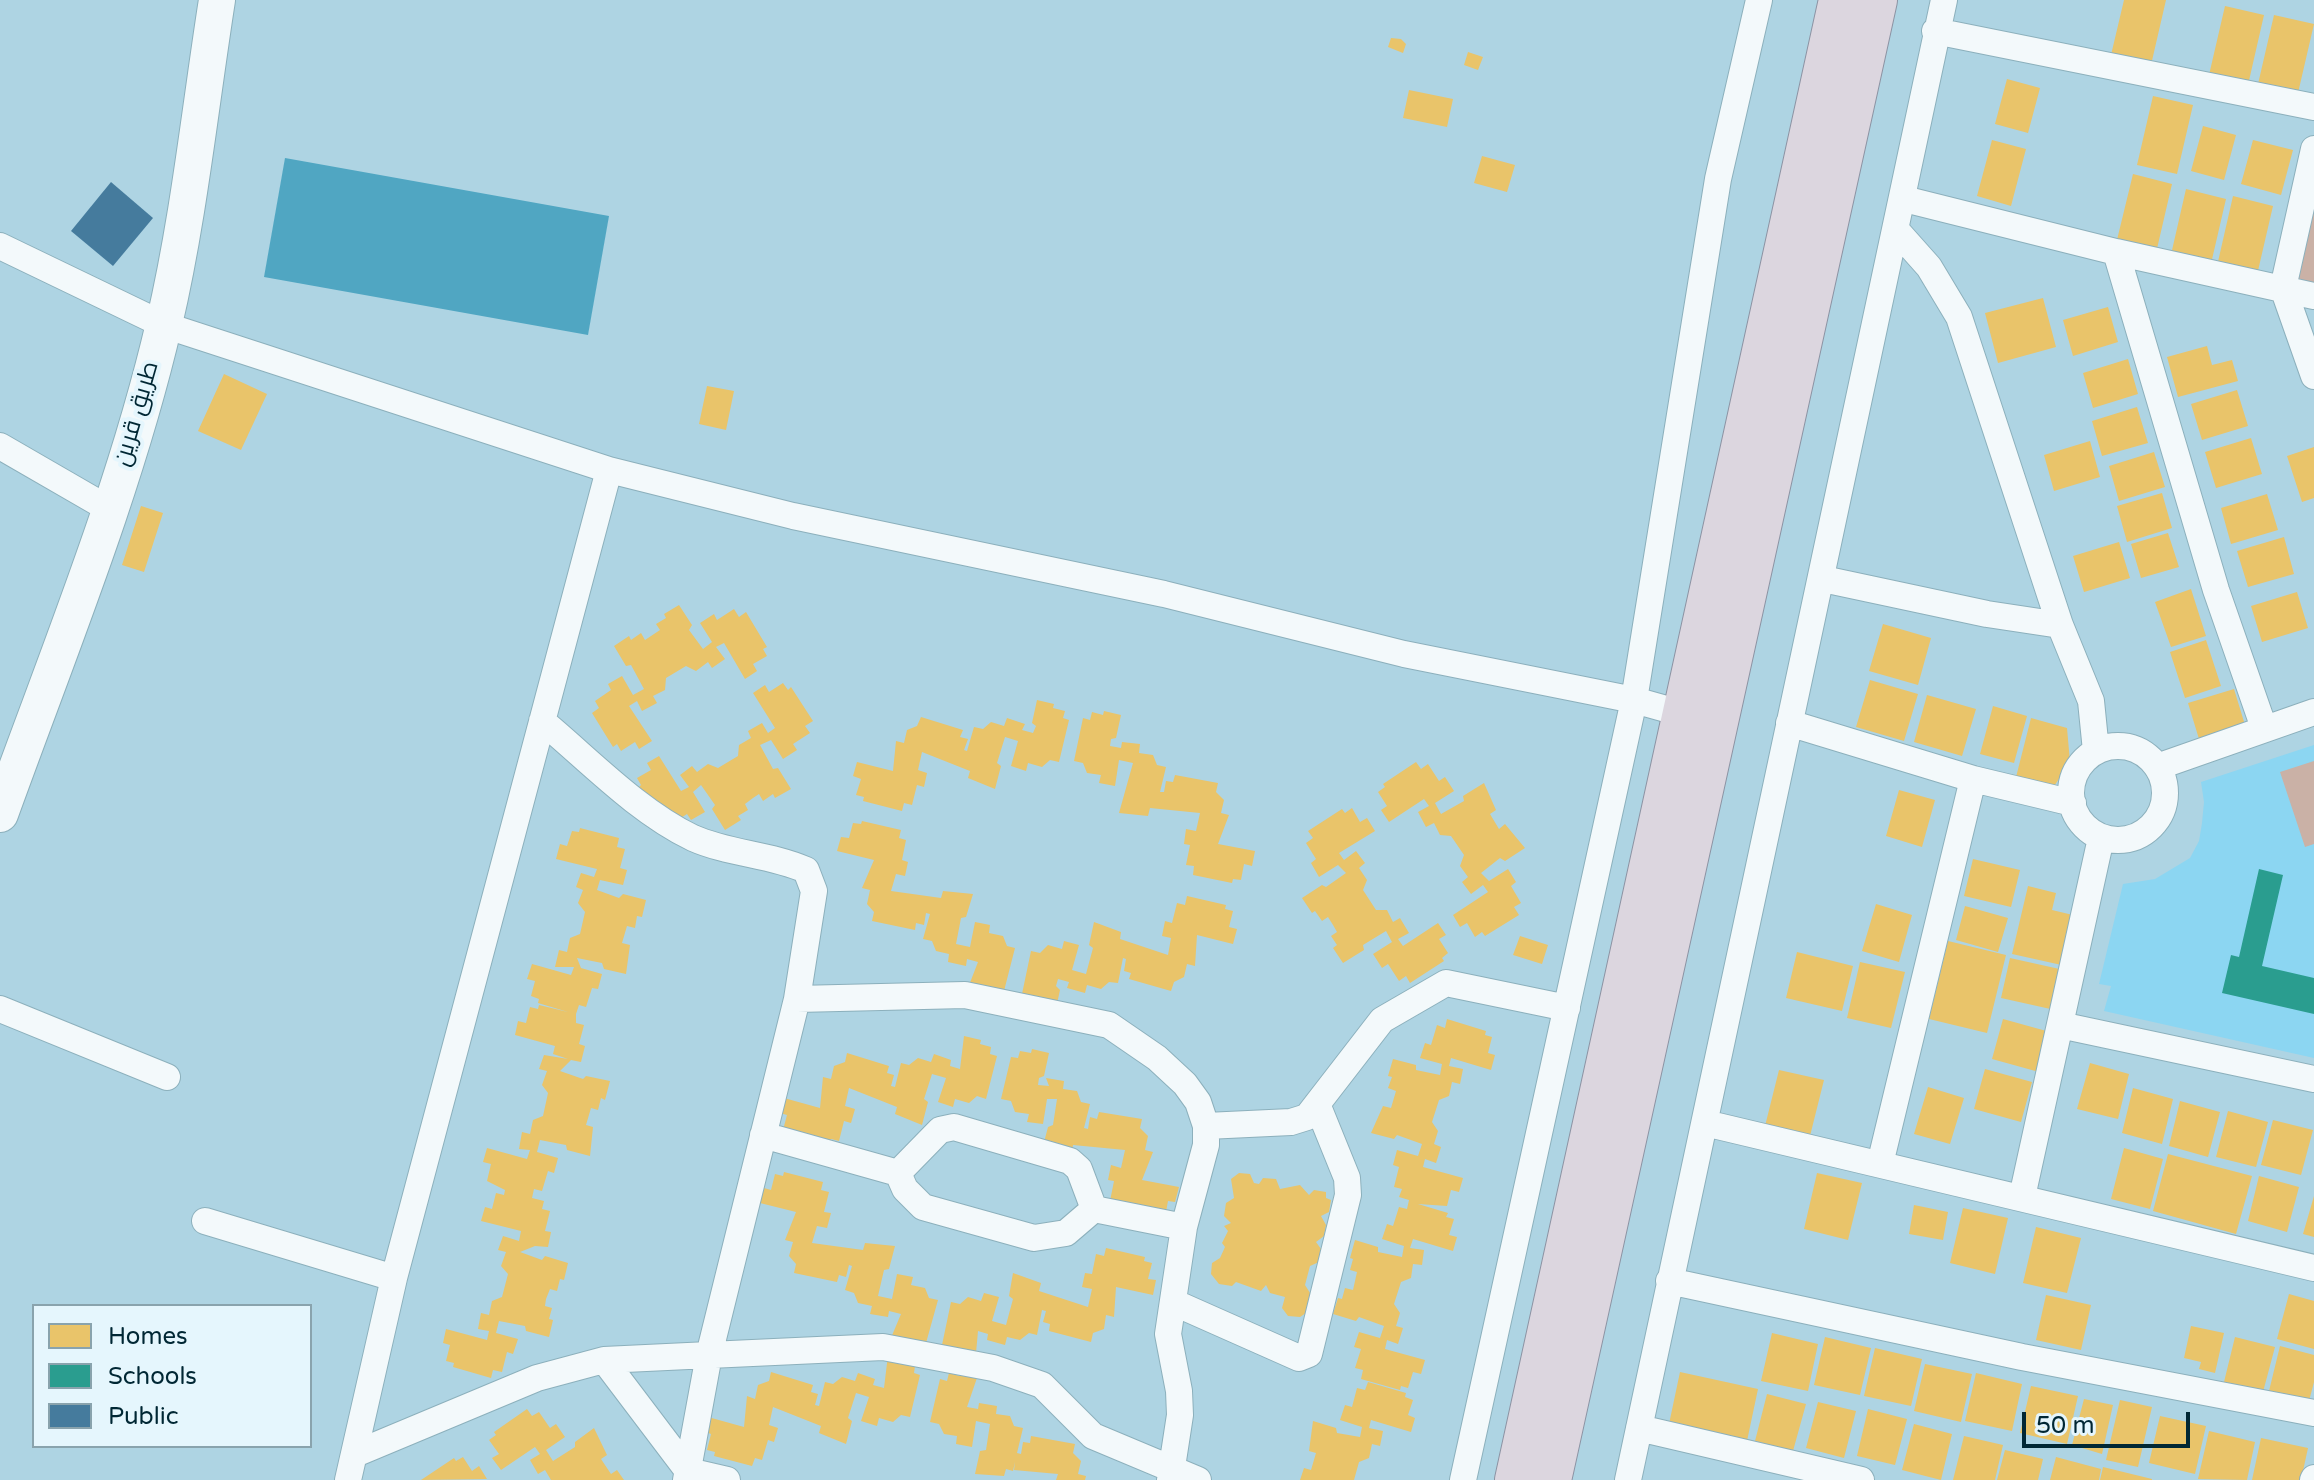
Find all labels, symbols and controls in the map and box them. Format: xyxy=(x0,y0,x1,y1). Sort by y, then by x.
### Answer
street label: طريق قرين xyxy=(108,358,166,470)
legend xyxy=(32,1304,312,1448)
text: Homes xyxy=(108,1322,188,1351)
text: Schools xyxy=(108,1362,197,1391)
scale bar xyxy=(2026,1396,2194,1446)
text: Public xyxy=(108,1402,178,1431)
text: 50 m xyxy=(2036,1411,2094,1440)

